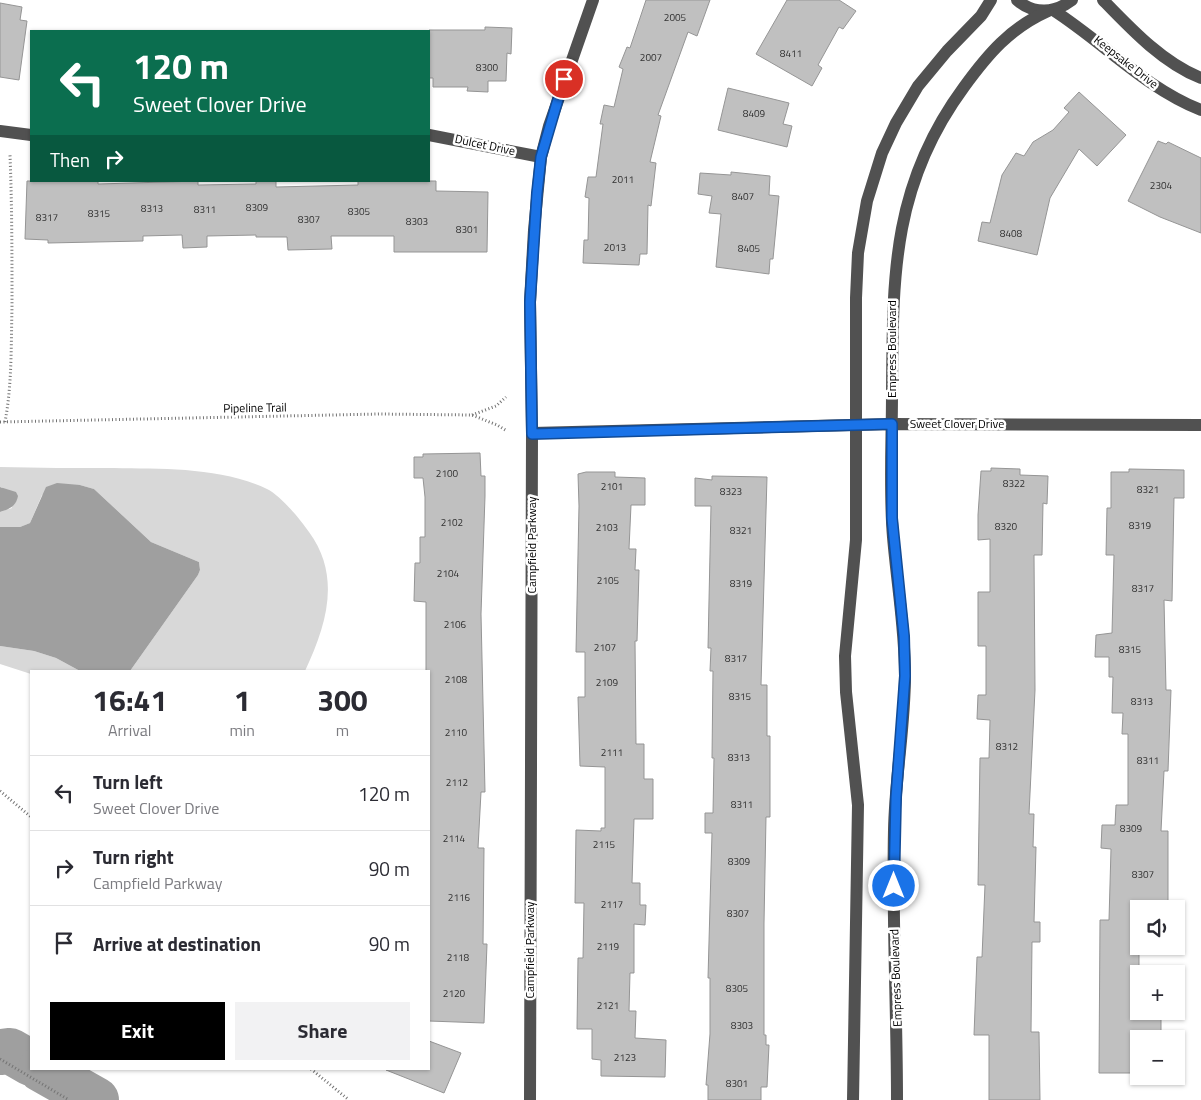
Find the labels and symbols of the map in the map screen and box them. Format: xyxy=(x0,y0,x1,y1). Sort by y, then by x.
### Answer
house number: 2005 xyxy=(664,10,687,25)
street label: Keepsake Drive xyxy=(1090,30,1163,93)
house number: 8411 xyxy=(780,46,802,61)
house number: 2007 xyxy=(640,50,662,65)
pin xyxy=(543,58,585,100)
house number: 8300 xyxy=(476,60,499,75)
house number: 8409 xyxy=(743,106,766,121)
street label: Dulcet Drive xyxy=(453,129,517,160)
house number: 2011 xyxy=(612,172,634,187)
house number: 2304 xyxy=(1150,178,1173,193)
house number: 8407 xyxy=(732,189,754,204)
house number: 8309 xyxy=(246,200,269,215)
house number: 8313 xyxy=(141,201,163,216)
house number: 8311 xyxy=(194,202,216,217)
house number: 8305 xyxy=(348,204,371,219)
house number: 8315 xyxy=(88,206,111,221)
house number: 8317 xyxy=(36,210,58,225)
house number: 8307 xyxy=(298,212,320,227)
house number: 8303 xyxy=(406,214,428,229)
house number: 8301 xyxy=(456,222,478,237)
house number: 8408 xyxy=(1000,226,1023,241)
house number: 2013 xyxy=(604,240,626,255)
house number: 8405 xyxy=(738,241,761,256)
street label: Empress Boulevard xyxy=(882,300,901,398)
street label: Pipeline Trail xyxy=(223,397,287,418)
street label: Sweet Clover Drive xyxy=(910,414,1004,433)
house number: 2100 xyxy=(436,466,459,481)
house number: 8322 xyxy=(1003,476,1025,491)
house number: 2101 xyxy=(601,479,623,494)
house number: 8321 xyxy=(1137,482,1159,497)
house number: 8323 xyxy=(720,484,742,499)
street label: Campfield Parkway xyxy=(522,496,541,594)
house number: 2102 xyxy=(441,515,463,530)
house number: 8319 xyxy=(1129,518,1152,533)
house number: 8320 xyxy=(995,519,1018,534)
house number: 2103 xyxy=(596,520,618,535)
house number: 8321 xyxy=(730,523,752,538)
house number: 2104 xyxy=(437,566,460,581)
house number: 2105 xyxy=(597,573,620,588)
house number: 8319 xyxy=(730,576,753,591)
house number: 8317 xyxy=(1132,581,1154,596)
house number: 2106 xyxy=(444,617,467,632)
house number: 2107 xyxy=(594,640,616,655)
house number: 8315 xyxy=(1119,642,1142,657)
house number: 8317 xyxy=(725,651,747,666)
house number: 2108 xyxy=(445,672,468,687)
house number: 2109 xyxy=(596,675,619,690)
house number: 8315 xyxy=(729,689,752,704)
house number: 8313 xyxy=(1131,694,1153,709)
house number: 2110 xyxy=(445,725,468,740)
house number: 8312 xyxy=(996,739,1018,754)
house number: 2111 xyxy=(601,745,623,760)
house number: 8313 xyxy=(728,750,750,765)
house number: 8311 xyxy=(1137,753,1159,768)
house number: 2112 xyxy=(446,775,468,790)
house number: 8311 xyxy=(731,797,753,812)
house number: 8309 xyxy=(1120,821,1143,836)
house number: 2114 xyxy=(443,831,466,846)
house number: 2115 xyxy=(593,837,616,852)
house number: 8309 xyxy=(728,854,751,869)
position arrow xyxy=(867,859,919,911)
house number: 8307 xyxy=(1132,867,1154,882)
house number: 2116 xyxy=(448,890,471,905)
house number: 2117 xyxy=(601,897,623,912)
street label: Campfield Parkway xyxy=(520,901,539,999)
house number: 8307 xyxy=(727,906,749,921)
street label: Empress Boulevard xyxy=(884,929,907,1027)
house number: 2119 xyxy=(597,939,620,954)
house number: 2118 xyxy=(447,950,470,965)
house number: 8305 xyxy=(726,981,749,996)
house number: 2120 xyxy=(443,986,466,1001)
house number: 2121 xyxy=(597,998,619,1013)
house number: 8303 xyxy=(731,1018,753,1033)
house number: 2123 xyxy=(614,1050,636,1065)
house number: 8301 xyxy=(726,1076,748,1091)

